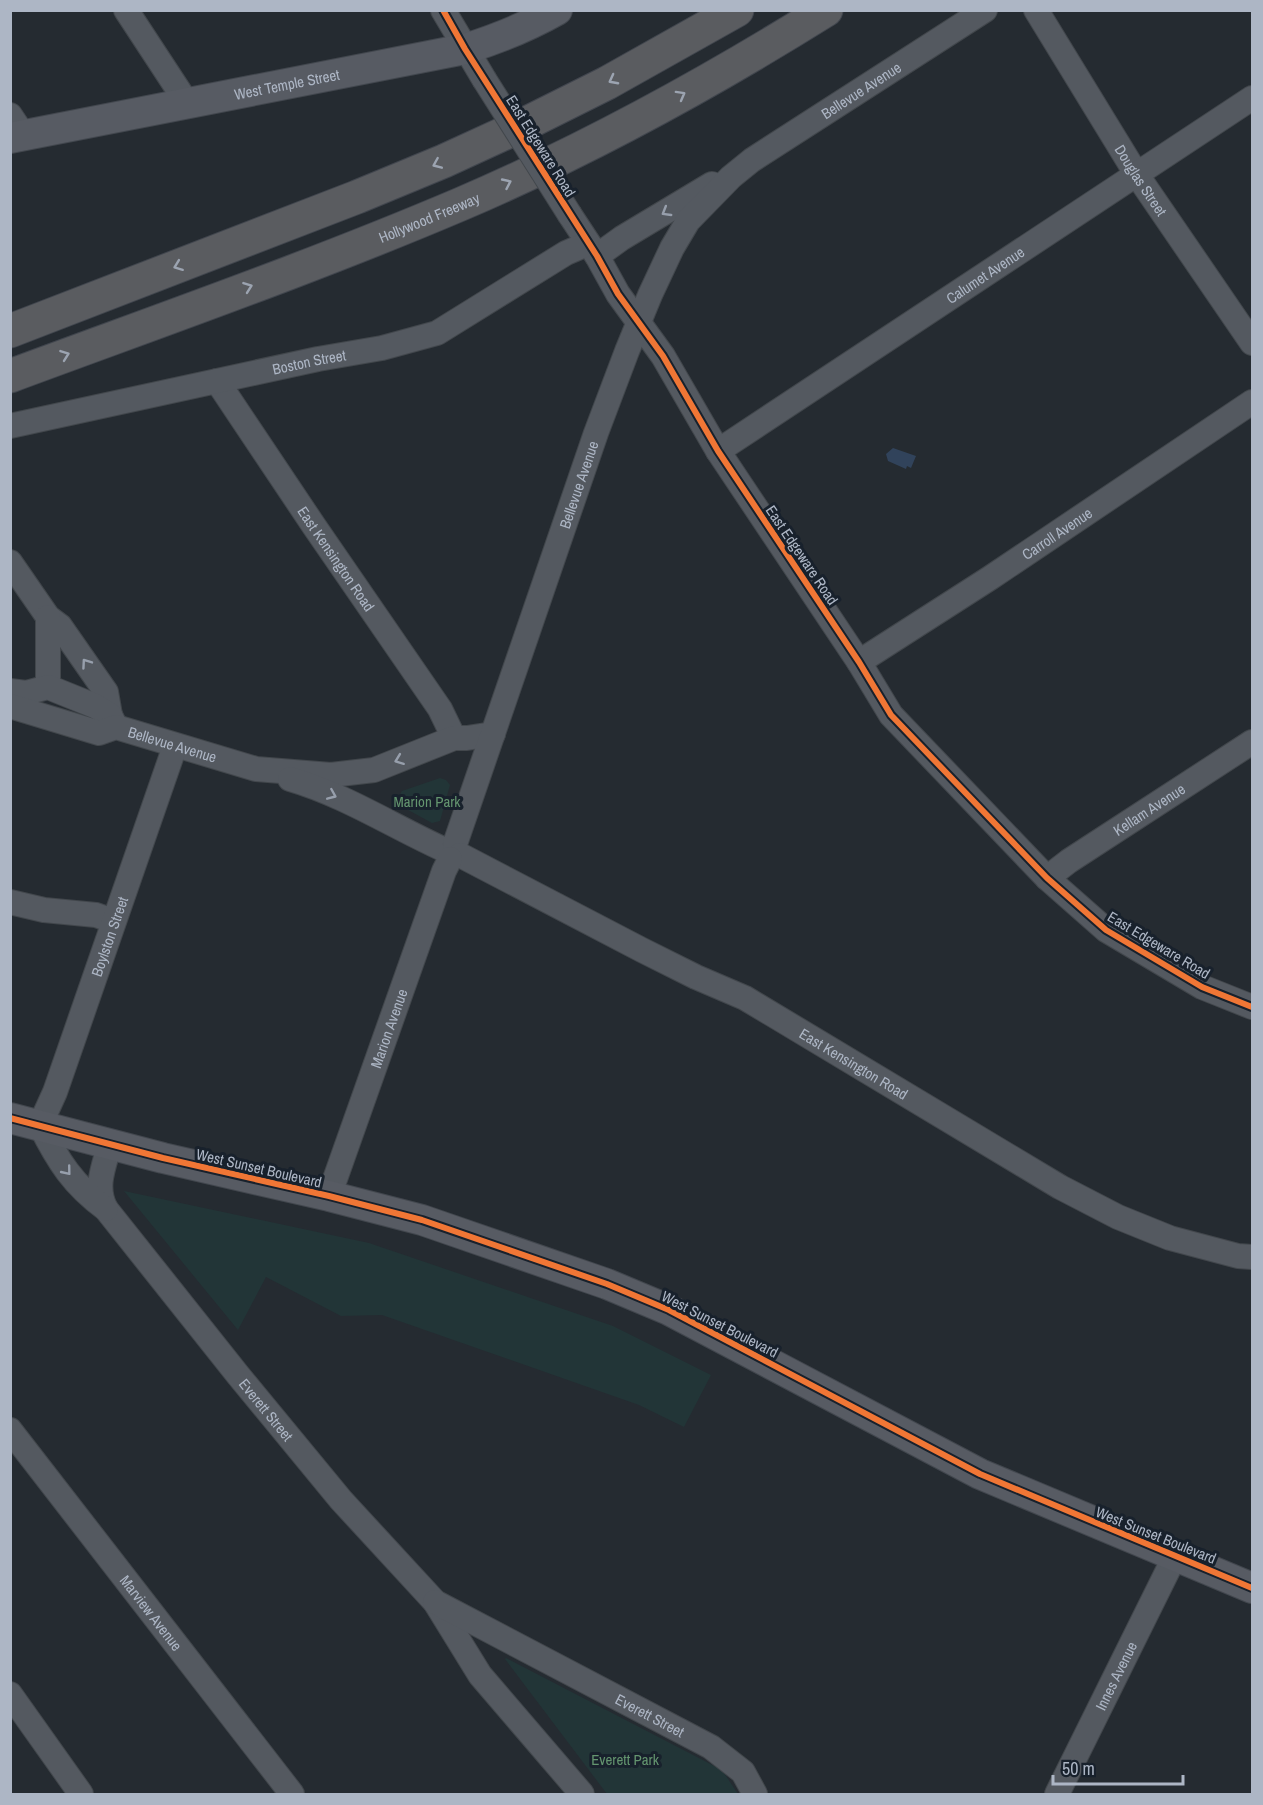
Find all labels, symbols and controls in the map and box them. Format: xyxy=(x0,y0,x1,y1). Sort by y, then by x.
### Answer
street label: Bellevue Avenue xyxy=(817,56,905,124)
street label: West Temple Street xyxy=(232,63,342,104)
one-way arrow xyxy=(608,73,619,84)
street label: East Edgeware Road xyxy=(501,91,581,201)
one-way arrow xyxy=(674,91,685,102)
street label: Douglas Street xyxy=(1110,140,1173,220)
one-way arrow xyxy=(432,157,443,169)
one-way arrow xyxy=(500,178,511,190)
street label: Hollywood Freeway xyxy=(375,187,483,247)
one-way arrow xyxy=(662,204,672,216)
street label: Calumet Avenue xyxy=(942,241,1028,308)
one-way arrow xyxy=(173,259,184,271)
one-way arrow xyxy=(242,282,253,294)
street label: Boston Street xyxy=(270,344,348,379)
one-way arrow xyxy=(59,350,70,363)
street label: Bellevue Avenue xyxy=(554,438,603,531)
street label: East Edgeware Road xyxy=(761,501,843,609)
street label: East Kensington Road xyxy=(293,502,380,615)
street label: Carroll Avenue xyxy=(1017,502,1096,564)
one-way arrow xyxy=(82,659,93,670)
street label: Bellevue Avenue xyxy=(126,721,219,767)
one-way arrow xyxy=(395,752,405,765)
street label: Kellam Avenue xyxy=(1109,778,1189,840)
one-way arrow xyxy=(325,788,336,800)
park label: Marion Park xyxy=(394,791,461,812)
street label: Boylston Street xyxy=(85,893,133,979)
street label: East Edgeware Road xyxy=(1104,906,1214,984)
street label: Marion Avenue xyxy=(365,986,412,1071)
street label: East Kensington Road xyxy=(796,1023,912,1104)
street label: West Sunset Boulevard xyxy=(194,1143,324,1193)
one-way arrow xyxy=(60,1165,71,1176)
street label: West Sunset Boulevard xyxy=(658,1286,782,1362)
street label: Everett Street xyxy=(234,1374,299,1446)
street label: West Sunset Boulevard xyxy=(1093,1501,1219,1569)
street label: Marview Avenue xyxy=(115,1570,188,1655)
street label: Innes Avenue xyxy=(1090,1638,1142,1714)
street label: Everett Street xyxy=(612,1688,689,1742)
scale bar xyxy=(1053,1748,1184,1786)
park label: Everett Park xyxy=(591,1749,660,1770)
text: 50 m xyxy=(1062,1756,1095,1781)

